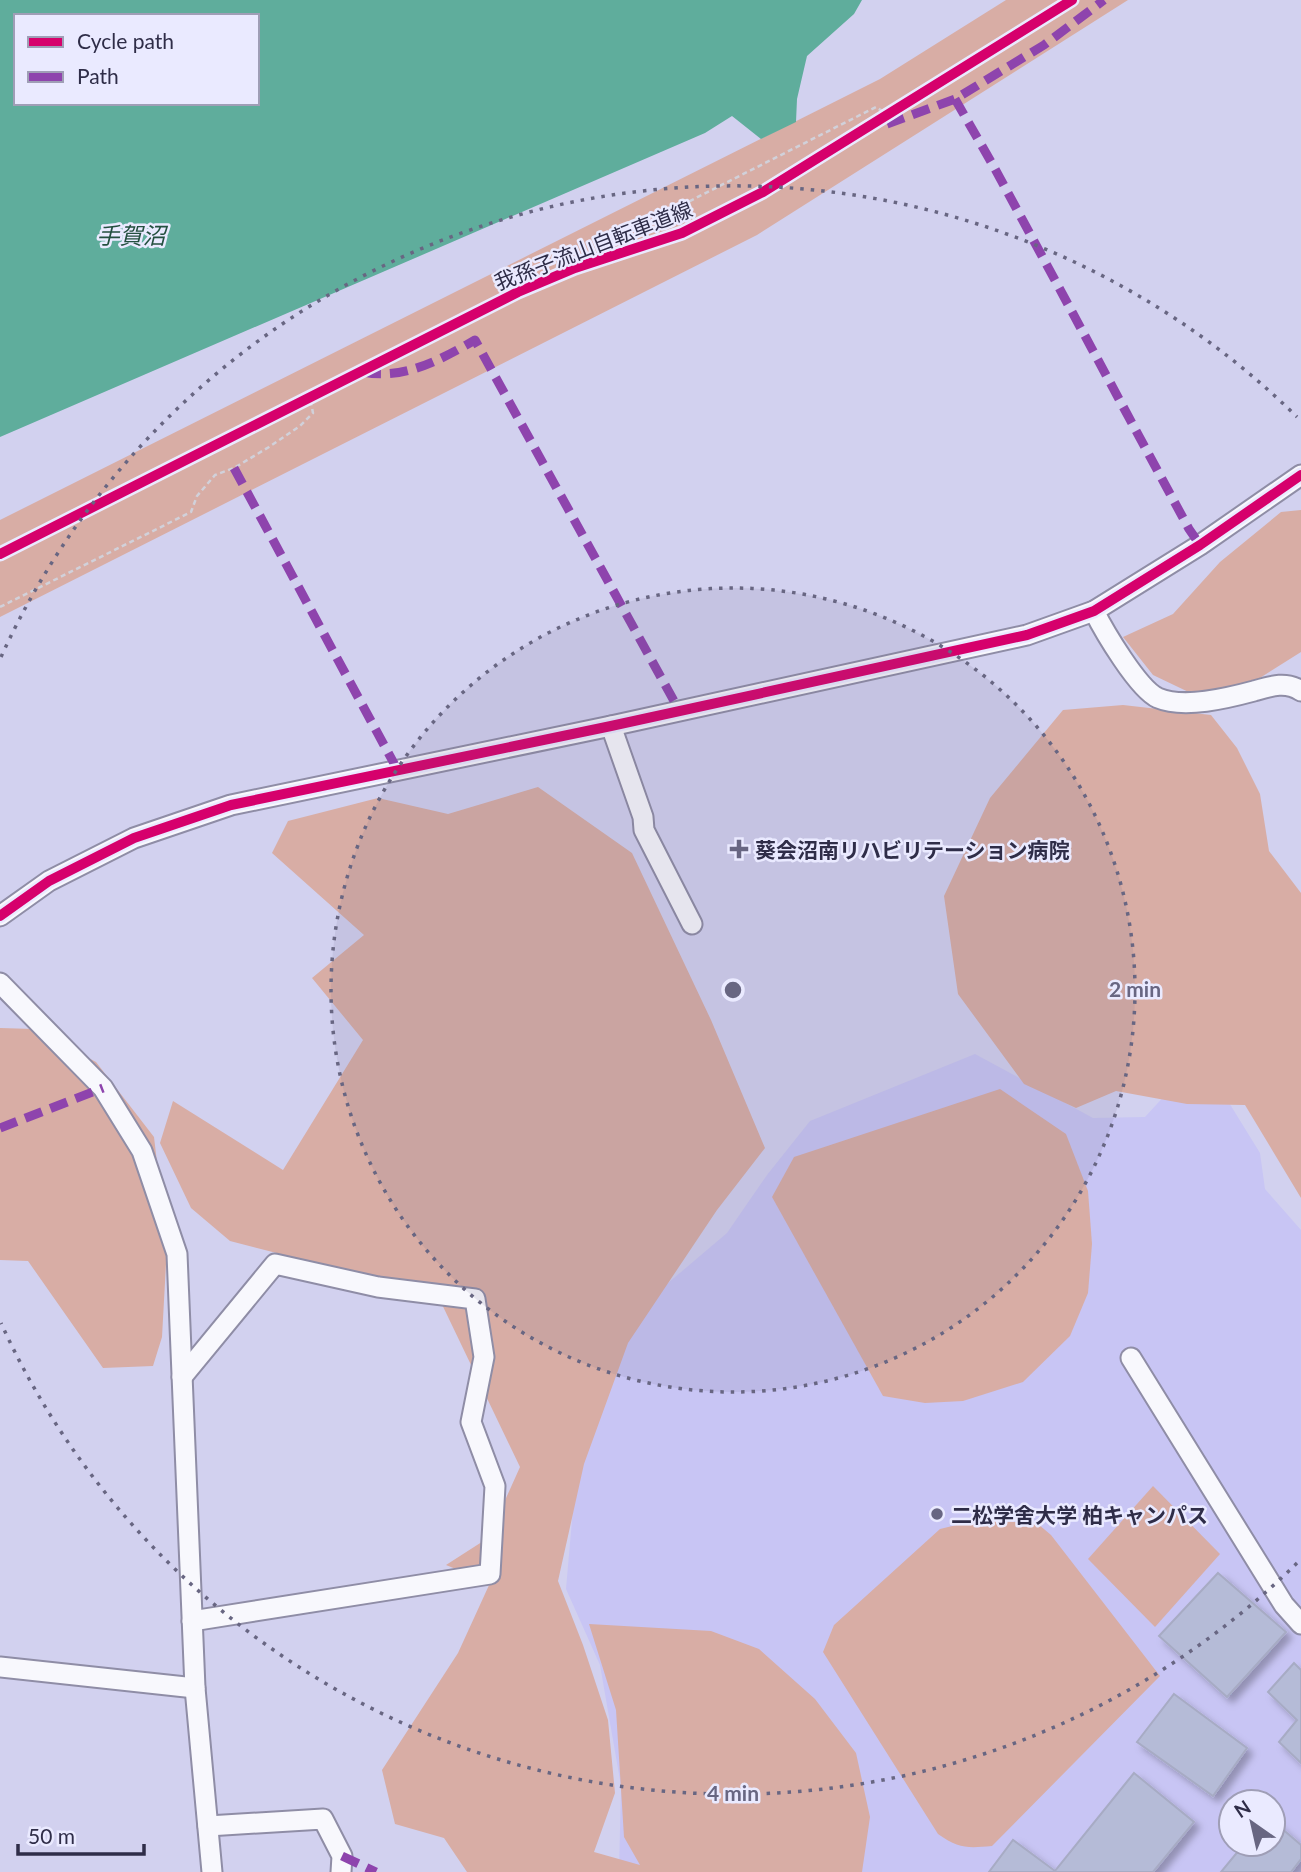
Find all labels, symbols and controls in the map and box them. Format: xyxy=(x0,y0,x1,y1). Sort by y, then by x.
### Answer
legend xyxy=(14,14,259,105)
text: Cycle path xyxy=(77,28,174,53)
text: Path xyxy=(77,63,119,88)
street label: 我孫子流山自転車道線 xyxy=(490,196,696,294)
water label: 手賀沼 xyxy=(97,221,169,249)
place label: 葵会沼南リハビリテーション病院 xyxy=(755,837,1070,862)
marker: 葵会沼南リハビリテーション病院 xyxy=(729,839,749,859)
text: 2 min xyxy=(1109,976,1161,1001)
centre of rings xyxy=(721,978,745,1002)
place label: 二松学舍大学 柏キャンパス xyxy=(951,1502,1208,1527)
marker: 二松学舍大学 柏キャンパス xyxy=(929,1506,945,1522)
text: 4 min xyxy=(707,1780,759,1805)
north arrow xyxy=(1217,1788,1287,1858)
text: N xyxy=(1230,1795,1255,1822)
scale bar xyxy=(18,1812,144,1856)
text: 50 m xyxy=(28,1823,75,1848)

